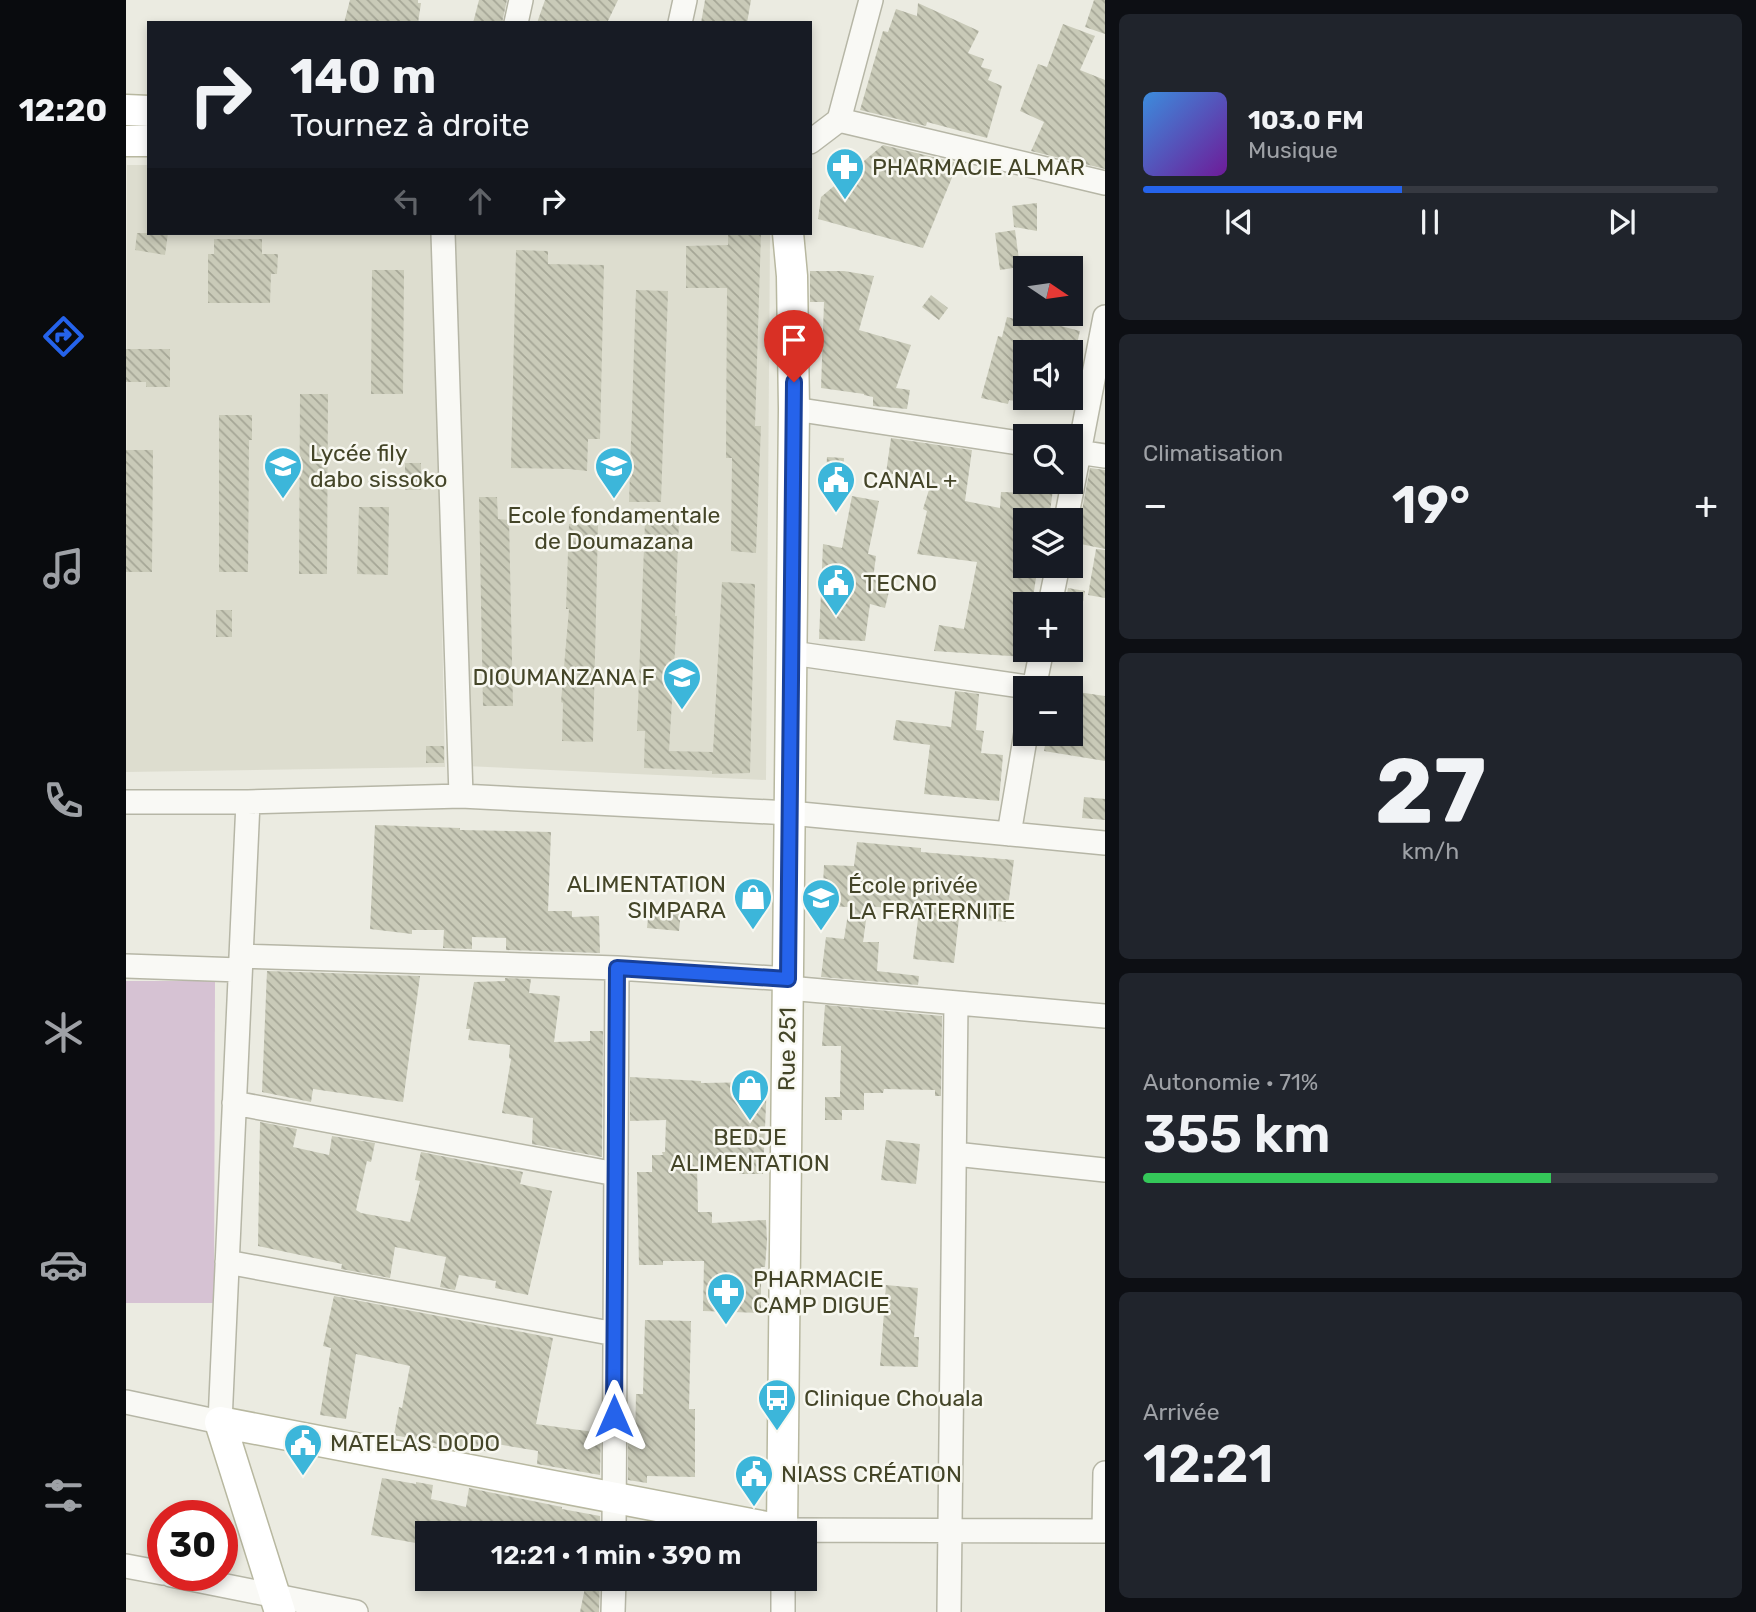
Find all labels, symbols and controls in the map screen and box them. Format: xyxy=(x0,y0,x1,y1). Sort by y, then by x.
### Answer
text: 140 m xyxy=(290,47,436,105)
icon: right xyxy=(175,49,266,140)
text: 12:20 xyxy=(19,91,107,129)
text: 103.0 FM xyxy=(1248,105,1364,136)
text: Tournez à droite xyxy=(290,106,530,144)
text: Musique xyxy=(1248,136,1338,164)
pharmacy icon: PHARMACIE ALMAR xyxy=(824,146,866,201)
place label: PHARMACIE ALMAR xyxy=(872,153,1085,181)
icon: left xyxy=(388,182,426,220)
icon: ahead xyxy=(461,182,499,220)
icon: right xyxy=(534,182,572,220)
icon: previous xyxy=(1220,203,1258,241)
icon: pause xyxy=(1411,203,1449,241)
icon: next xyxy=(1603,203,1641,241)
north arrow xyxy=(1013,256,1083,326)
map controls xyxy=(1013,256,1083,746)
pin xyxy=(764,310,824,382)
icon: directions xyxy=(39,312,88,361)
icon: arrive xyxy=(775,321,813,359)
button: sound xyxy=(1013,340,1083,410)
button: search xyxy=(1013,424,1083,494)
place label: Lycée fily dabo sissoko xyxy=(310,439,447,493)
text: Climatisation xyxy=(1143,439,1283,467)
school or university icon: Lycée fily dabo sissoko xyxy=(262,445,304,500)
school or university icon: Ecole fondamentale de Doumazana xyxy=(593,445,635,500)
public building icon: CANAL + xyxy=(815,459,857,514)
place label: CANAL + xyxy=(863,466,957,494)
text: 19° xyxy=(1392,474,1470,536)
text: − xyxy=(1143,482,1168,528)
text: + xyxy=(1694,482,1718,528)
place label: Ecole fondamentale de Doumazana xyxy=(508,501,720,555)
button: layers xyxy=(1013,508,1083,578)
icon: music xyxy=(39,544,88,593)
public building icon: TECNO xyxy=(815,562,857,617)
place label: TECNO xyxy=(863,569,937,597)
button: + xyxy=(1013,592,1083,662)
school or university icon: DIOUMANZANA F xyxy=(661,656,703,711)
place label: DIOUMANZANA F xyxy=(472,663,655,691)
button: − xyxy=(1013,676,1083,746)
text: 27 xyxy=(1375,737,1486,845)
icon: phone xyxy=(39,776,88,825)
text: km/h xyxy=(1402,837,1459,865)
place label: ALIMENTATION SIMPARA xyxy=(567,870,726,924)
place label: École privée LA FRATERNITE xyxy=(848,871,1015,925)
shop icon: ALIMENTATION SIMPARA xyxy=(732,876,774,931)
school or university icon: École privée LA FRATERNITE xyxy=(800,877,842,932)
street label: Rue 251 xyxy=(772,1007,802,1091)
icon: climate xyxy=(39,1008,88,1057)
shop icon: BEDJE ALIMENTATION xyxy=(729,1067,771,1122)
text: Autonomie · 71% xyxy=(1143,1068,1318,1096)
text: 355 km xyxy=(1143,1103,1330,1165)
place label: BEDJE ALIMENTATION xyxy=(670,1123,830,1177)
icon: car xyxy=(39,1240,88,1289)
place label: PHARMACIE CAMP DIGUE xyxy=(753,1265,890,1319)
pharmacy icon: PHARMACIE CAMP DIGUE xyxy=(705,1271,747,1326)
bus stop icon: Clinique Chouala xyxy=(756,1377,798,1432)
position arrow xyxy=(577,1379,651,1453)
place label: Clinique Chouala xyxy=(804,1384,983,1412)
text: Arrivée xyxy=(1143,1398,1220,1426)
public building icon: MATELAS DODO xyxy=(282,1422,324,1477)
place label: MATELAS DODO xyxy=(330,1429,500,1457)
text: 12:21 xyxy=(1143,1433,1273,1495)
public building icon: NIASS CRÉATION xyxy=(733,1453,775,1508)
place label: NIASS CRÉATION xyxy=(781,1460,962,1488)
icon: filters xyxy=(39,1471,88,1520)
speed limit sign: 30 xyxy=(147,1500,238,1591)
text: 12:21 · 1 min · 390 m xyxy=(491,1540,741,1571)

